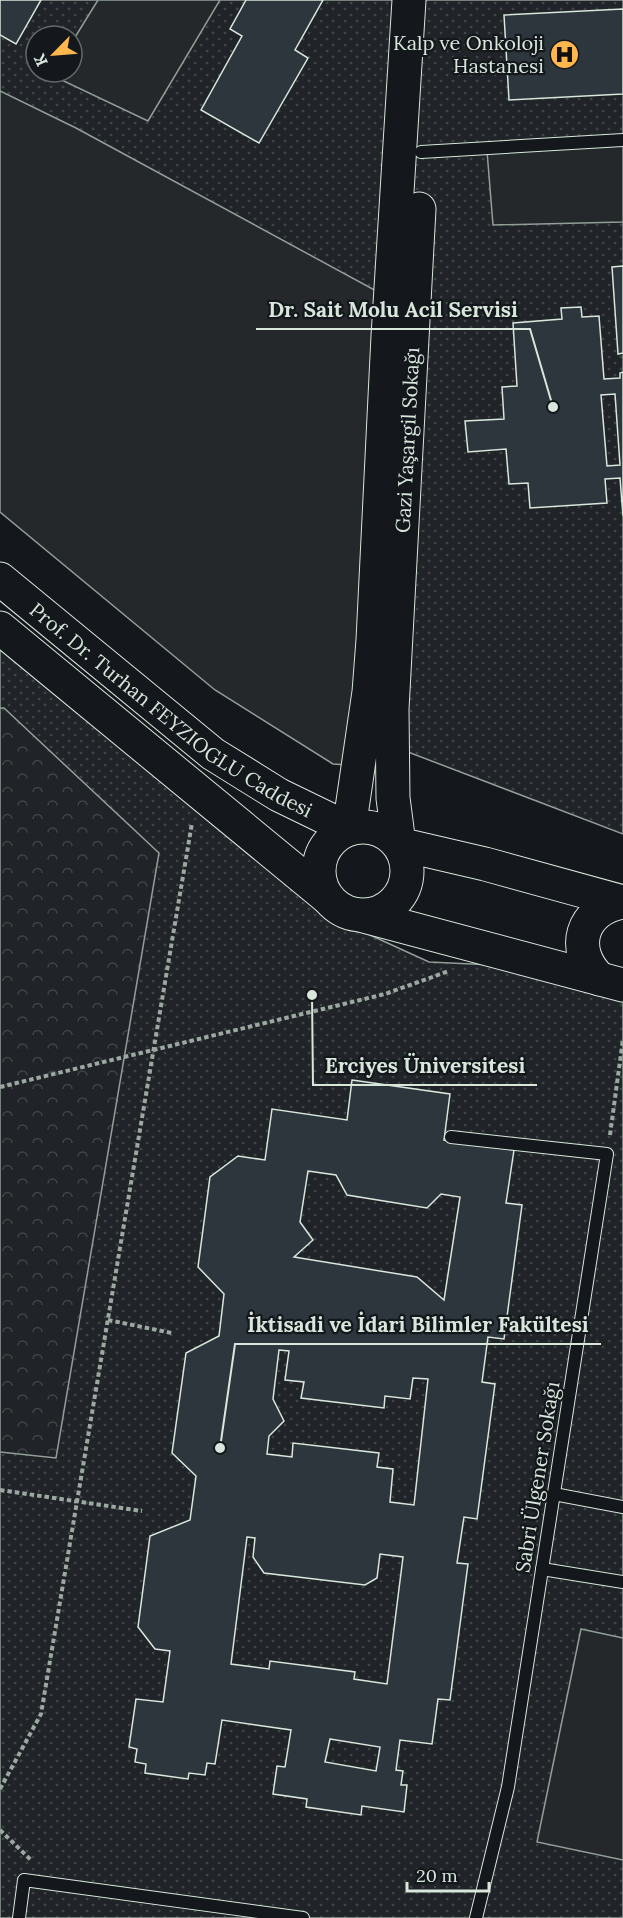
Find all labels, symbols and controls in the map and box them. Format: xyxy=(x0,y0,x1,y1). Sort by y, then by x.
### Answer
north arrow xyxy=(24,24,84,84)
place label: Kalp ve Onkoloji Hastanesi xyxy=(393,30,544,78)
hospital icon: Kalp ve Onkoloji Hastanesi xyxy=(549,38,581,70)
text: K xyxy=(29,50,52,70)
callout: Dr. Sait Molu Acil Servisi xyxy=(256,290,530,329)
text: Dr. Sait Molu Acil Servisi xyxy=(268,296,518,323)
street label: Gazi Yaşargil Sokağı xyxy=(390,347,424,533)
street label: Prof. Dr. Turhan FEYZIOGLU Caddesi xyxy=(25,596,317,822)
callout: Erciyes Üniversitesi xyxy=(313,1046,537,1085)
text: Erciyes Üniversitesi xyxy=(325,1052,525,1079)
callout: İktisadi ve İdari Bilimler Fakültesi xyxy=(235,1305,601,1344)
text: İktisadi ve İdari Bilimler Fakültesi xyxy=(247,1311,589,1338)
street label: Sabri Ülgener Sokağı xyxy=(510,1380,564,1574)
scale bar xyxy=(407,1855,490,1893)
text: 20 m xyxy=(416,1864,458,1887)

